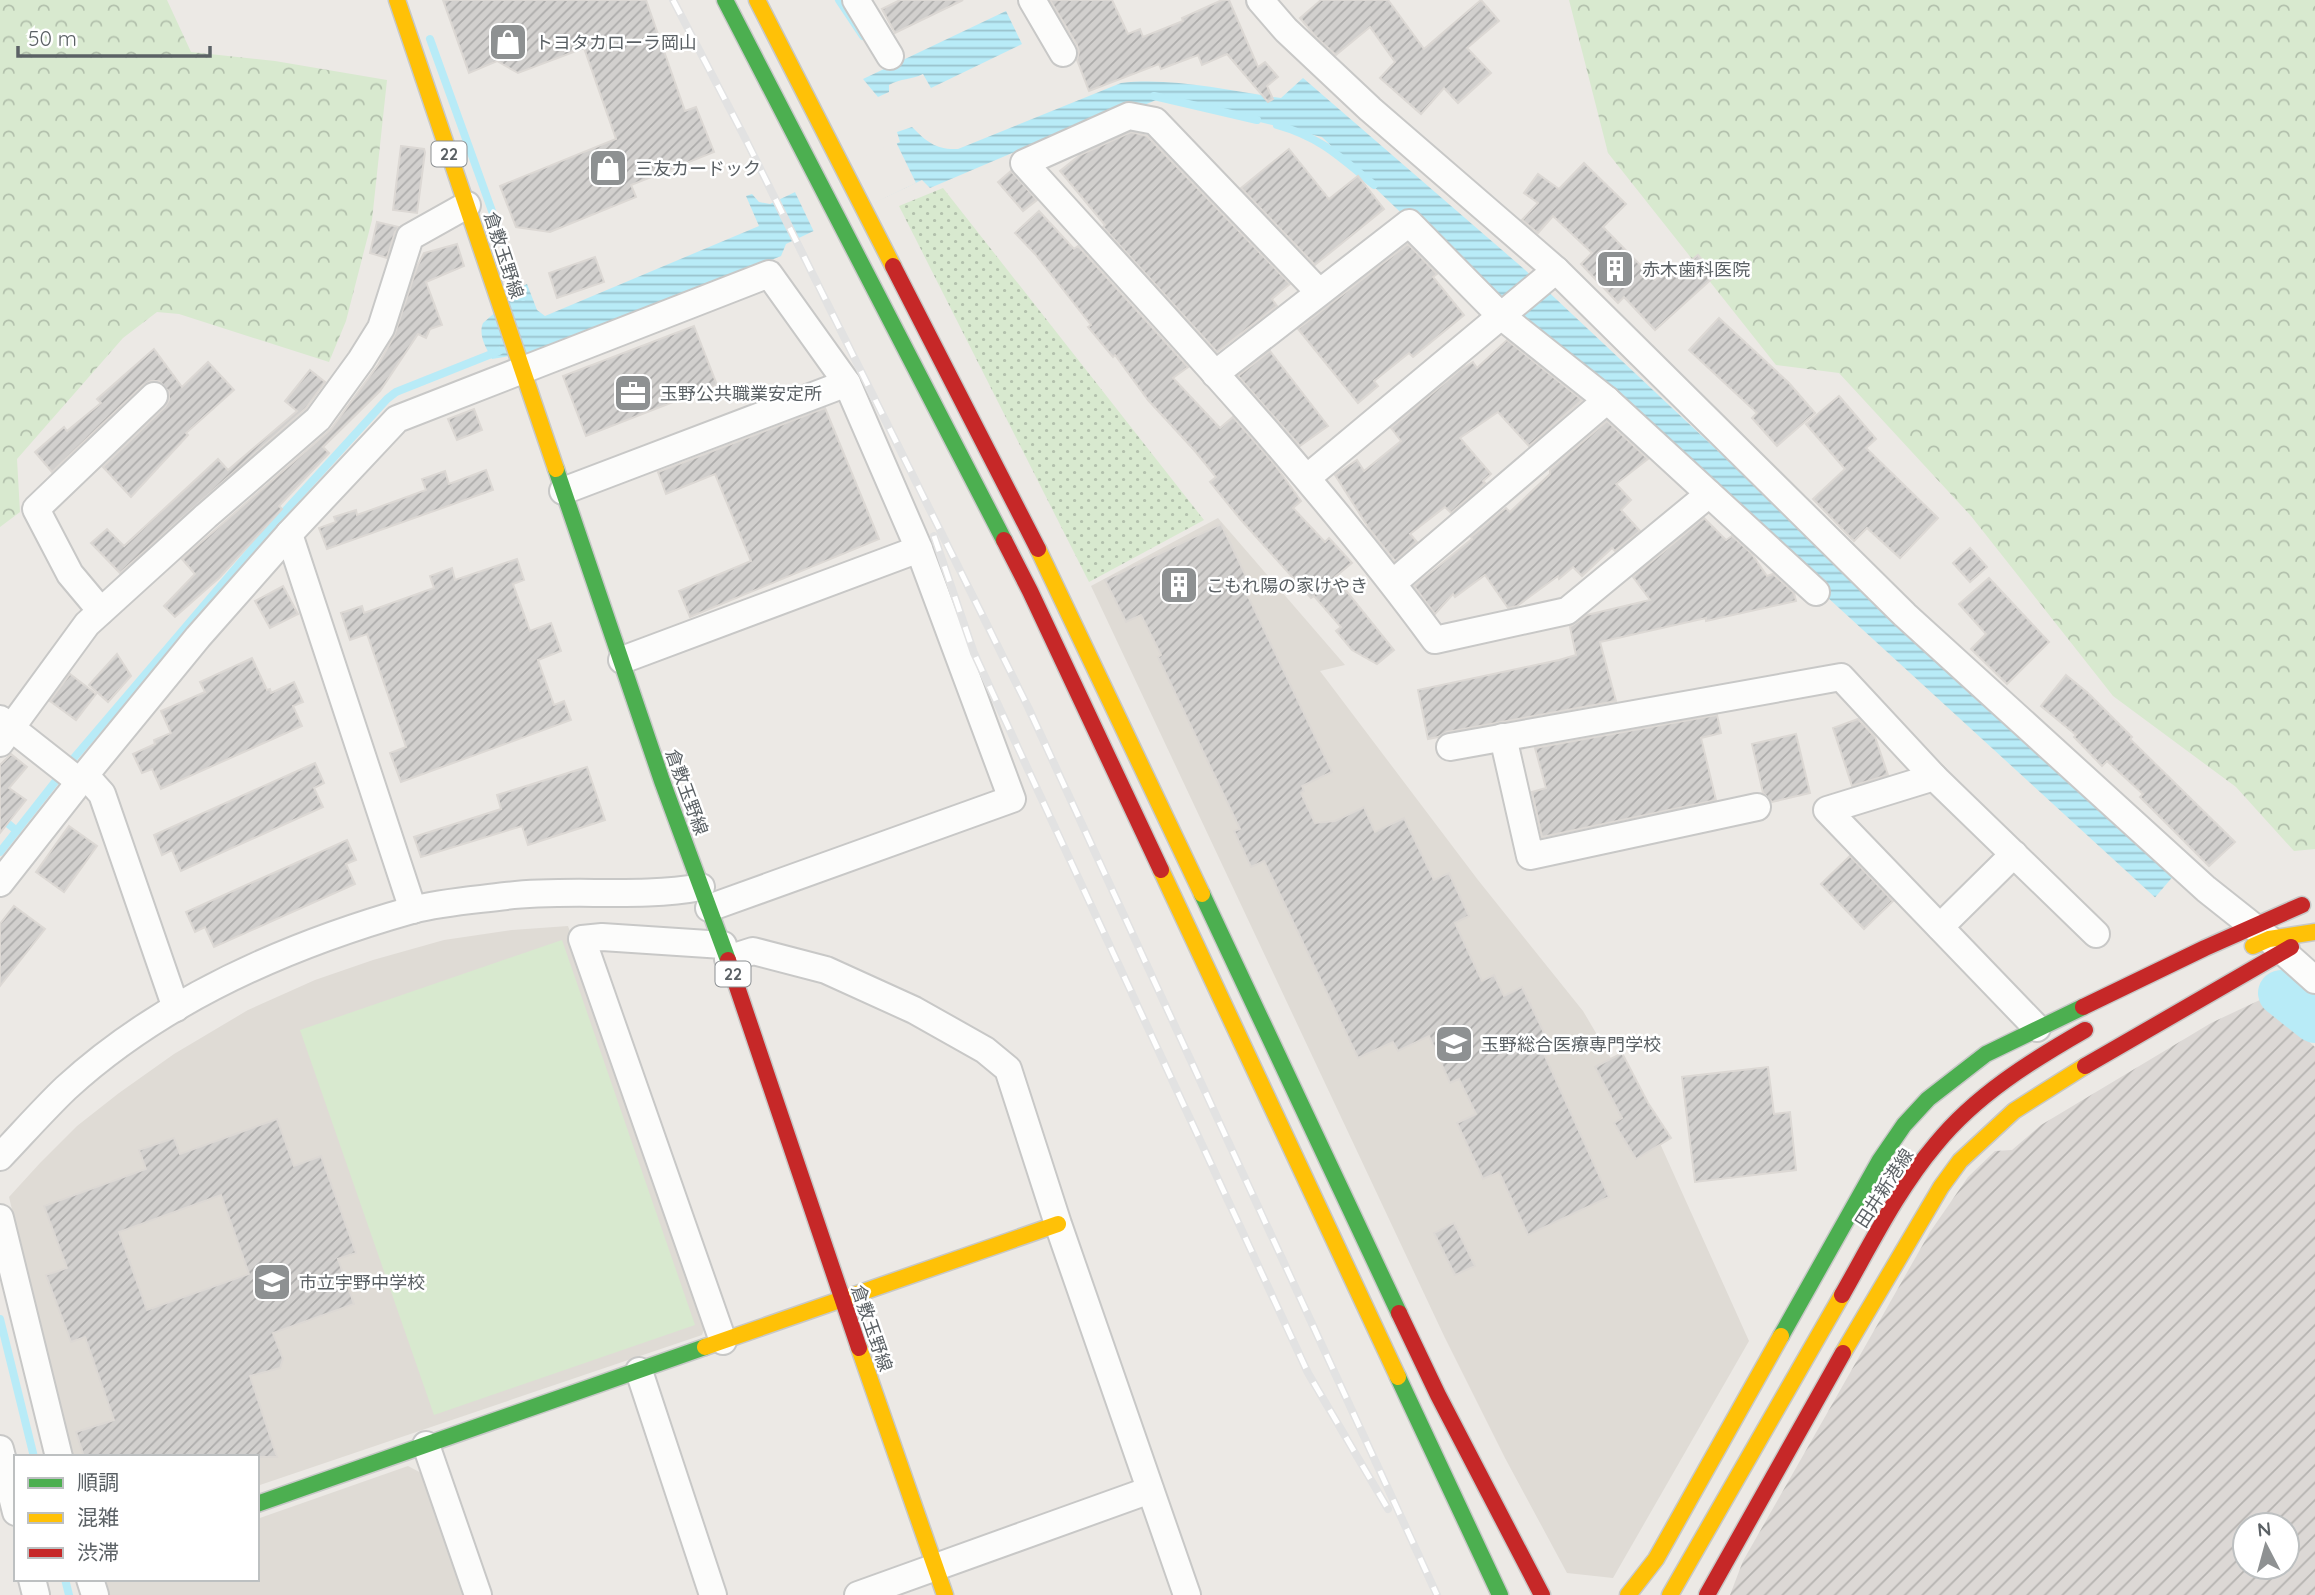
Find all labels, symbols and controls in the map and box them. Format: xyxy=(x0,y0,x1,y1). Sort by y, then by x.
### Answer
scale bar xyxy=(18,14,210,58)
shop icon: トヨタカローラ岡山 xyxy=(487,21,529,63)
text: 50 m xyxy=(28,25,77,51)
place label: トヨタカローラ岡山 xyxy=(535,31,697,54)
road number: 22 xyxy=(432,142,466,166)
shop icon: 三友カードック xyxy=(587,147,629,189)
place label: 三友カードック xyxy=(635,157,761,180)
street label: 倉敷玉野線 xyxy=(479,209,529,301)
building icon: 赤木歯科医院 xyxy=(1594,248,1636,290)
place label: 赤木歯科医院 xyxy=(1642,258,1750,281)
office icon: 玉野公共職業安定所 xyxy=(612,372,654,414)
place label: 玉野公共職業安定所 xyxy=(660,382,822,405)
building icon: こもれ陽の家けやき xyxy=(1158,564,1200,606)
place label: こもれ陽の家けやき xyxy=(1206,574,1368,597)
street label: 倉敷玉野線 xyxy=(661,746,713,838)
road number: 22 xyxy=(716,962,750,986)
school or university icon: 玉野総合医療専門学校 xyxy=(1433,1023,1475,1065)
place label: 玉野総合医療専門学校 xyxy=(1481,1033,1661,1056)
street label: 田井新港線 xyxy=(1850,1144,1918,1232)
school or university icon: 市立宇野中学校 xyxy=(251,1261,293,1303)
place label: 市立宇野中学校 xyxy=(299,1271,425,1294)
street label: 倉敷玉野線 xyxy=(846,1282,898,1374)
legend xyxy=(14,1455,259,1581)
text: 順調 xyxy=(77,1469,119,1495)
text: 混雑 xyxy=(77,1504,119,1530)
north arrow xyxy=(2231,1511,2301,1581)
text: N xyxy=(2256,1516,2272,1542)
text: 渋滞 xyxy=(77,1539,119,1565)

